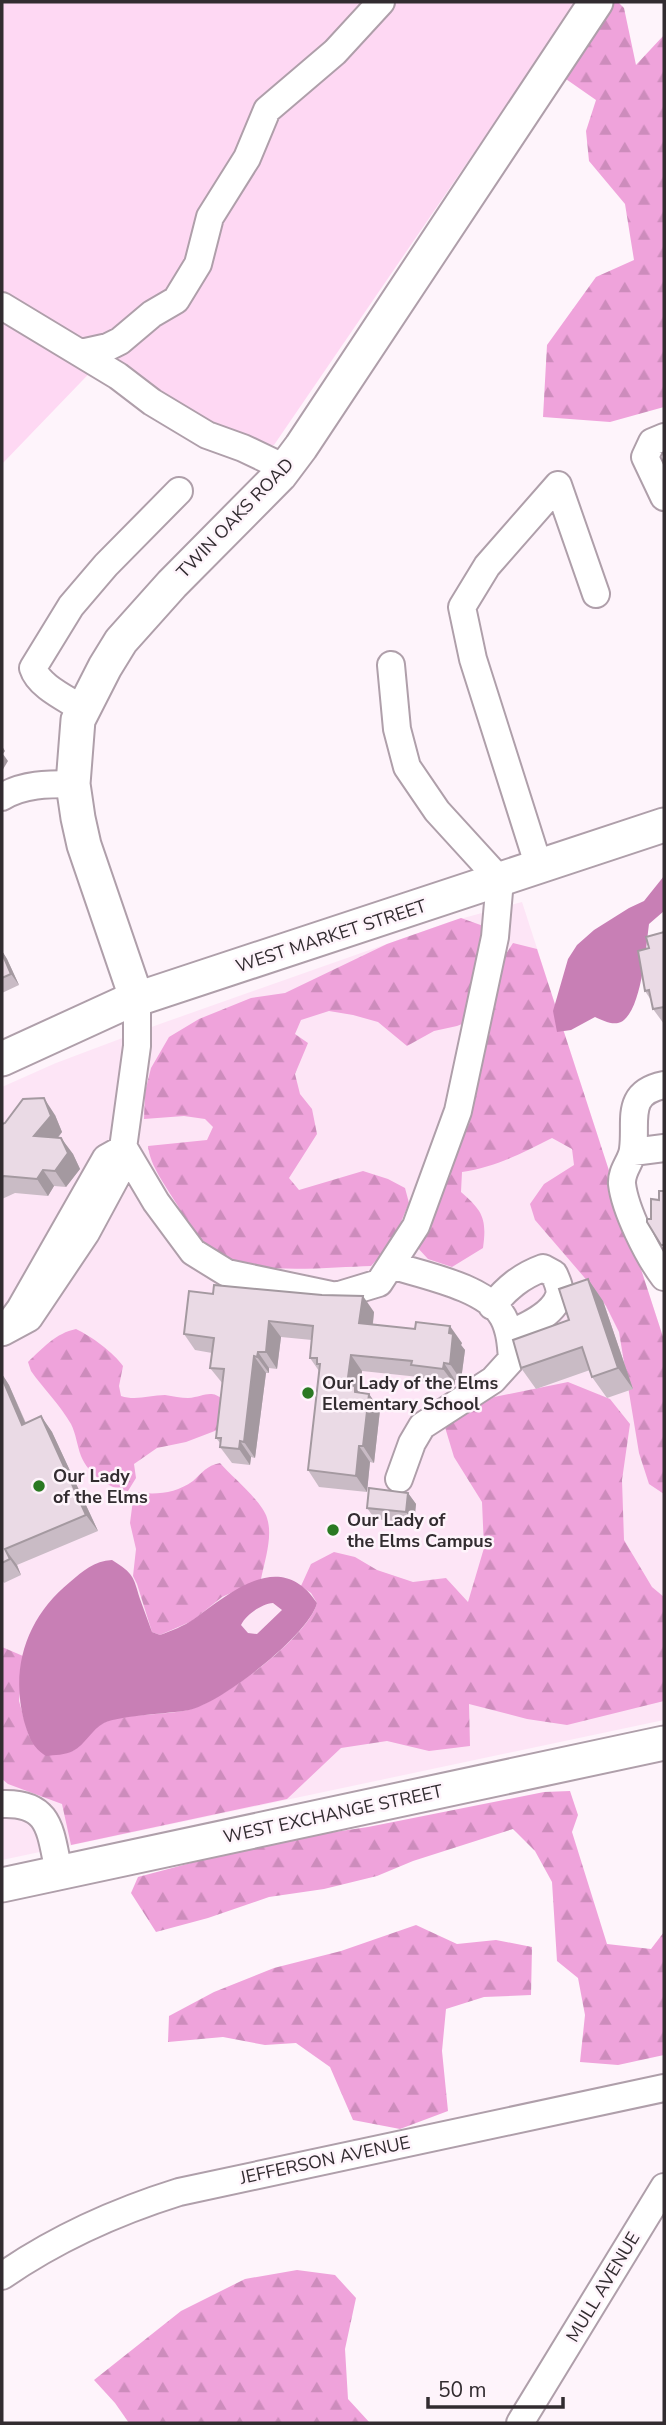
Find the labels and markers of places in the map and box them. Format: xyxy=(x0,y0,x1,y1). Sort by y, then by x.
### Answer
place label: Our Lady of the Elms Elementary School xyxy=(322,1371,499,1416)
marker: Our Lady of the Elms Elementary School xyxy=(300,1385,316,1401)
place label: Our Lady of the Elms xyxy=(53,1464,148,1509)
marker: Our Lady of the Elms xyxy=(31,1478,47,1494)
place label: Our Lady of the Elms Campus xyxy=(347,1508,493,1553)
marker: Our Lady of the Elms Campus xyxy=(325,1522,341,1538)

